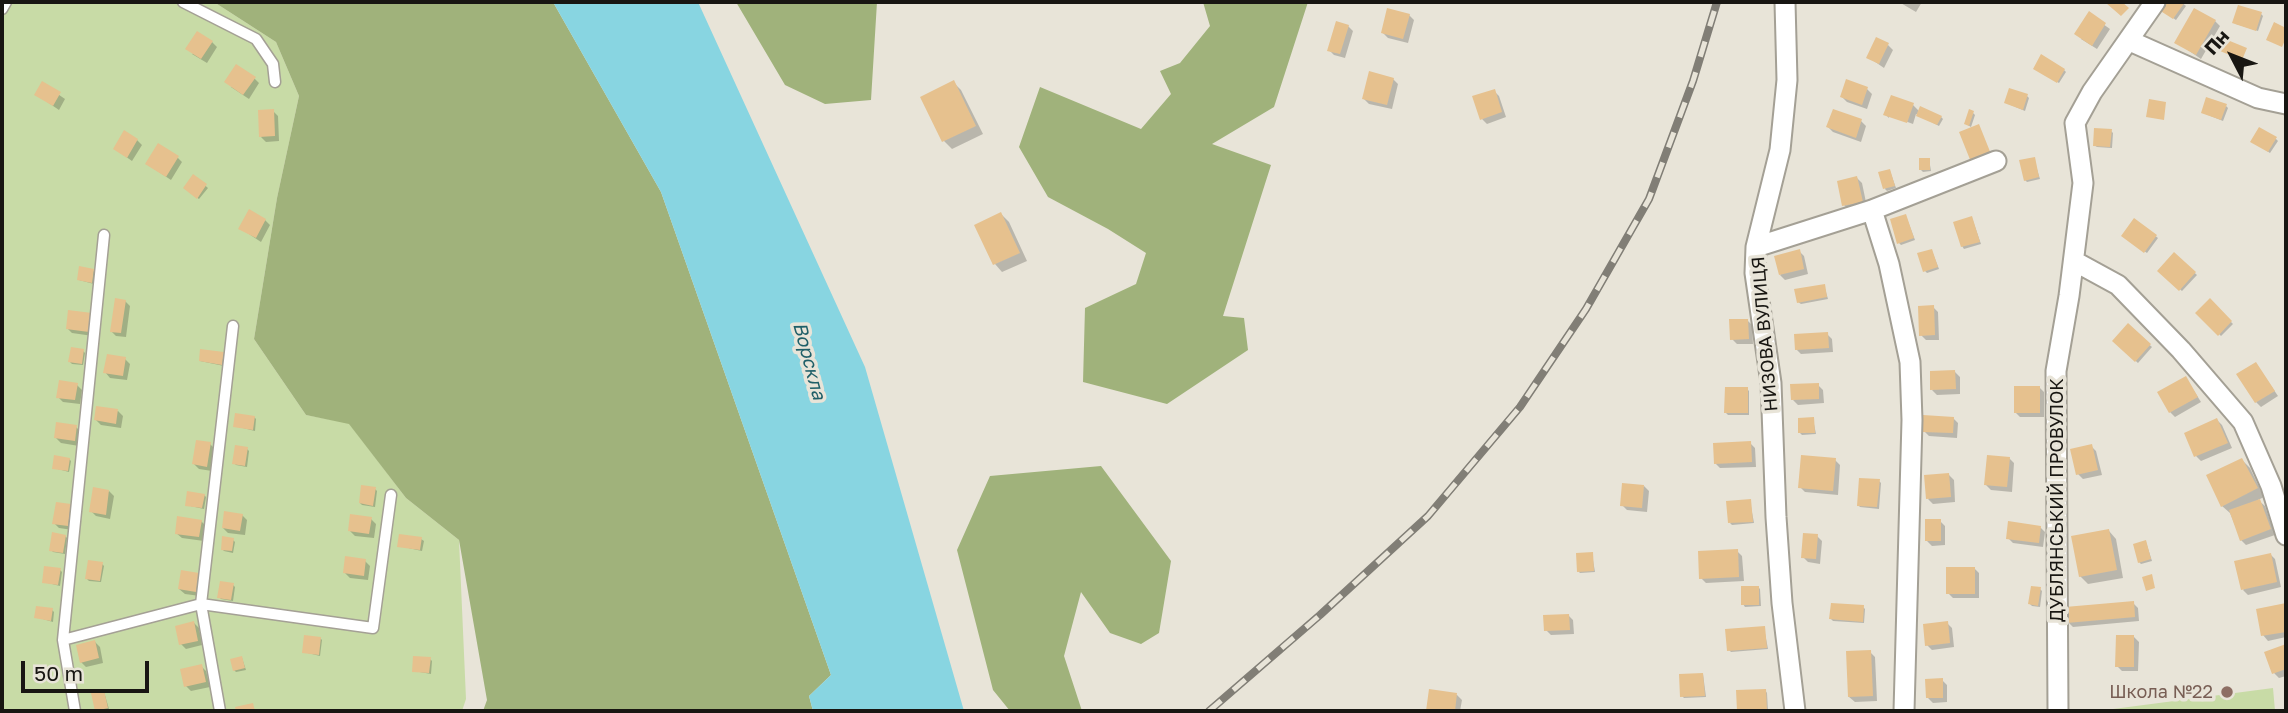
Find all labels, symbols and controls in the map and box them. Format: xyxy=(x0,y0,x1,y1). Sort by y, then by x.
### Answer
north arrow xyxy=(2197,21,2267,91)
text: Пн xyxy=(2199,24,2233,59)
street label: НИЗОВА ВУЛИЦЯ xyxy=(1747,256,1783,412)
water label: Ворскла xyxy=(788,320,830,402)
street label: ДУБЛЯНСЬКИЙ ПРОВУЛОК xyxy=(2046,378,2068,622)
scale bar xyxy=(24,646,152,690)
text: 50 m xyxy=(34,660,83,686)
place label: Школа №22 xyxy=(2109,681,2213,703)
marker: Школа №22 xyxy=(2219,684,2235,700)

